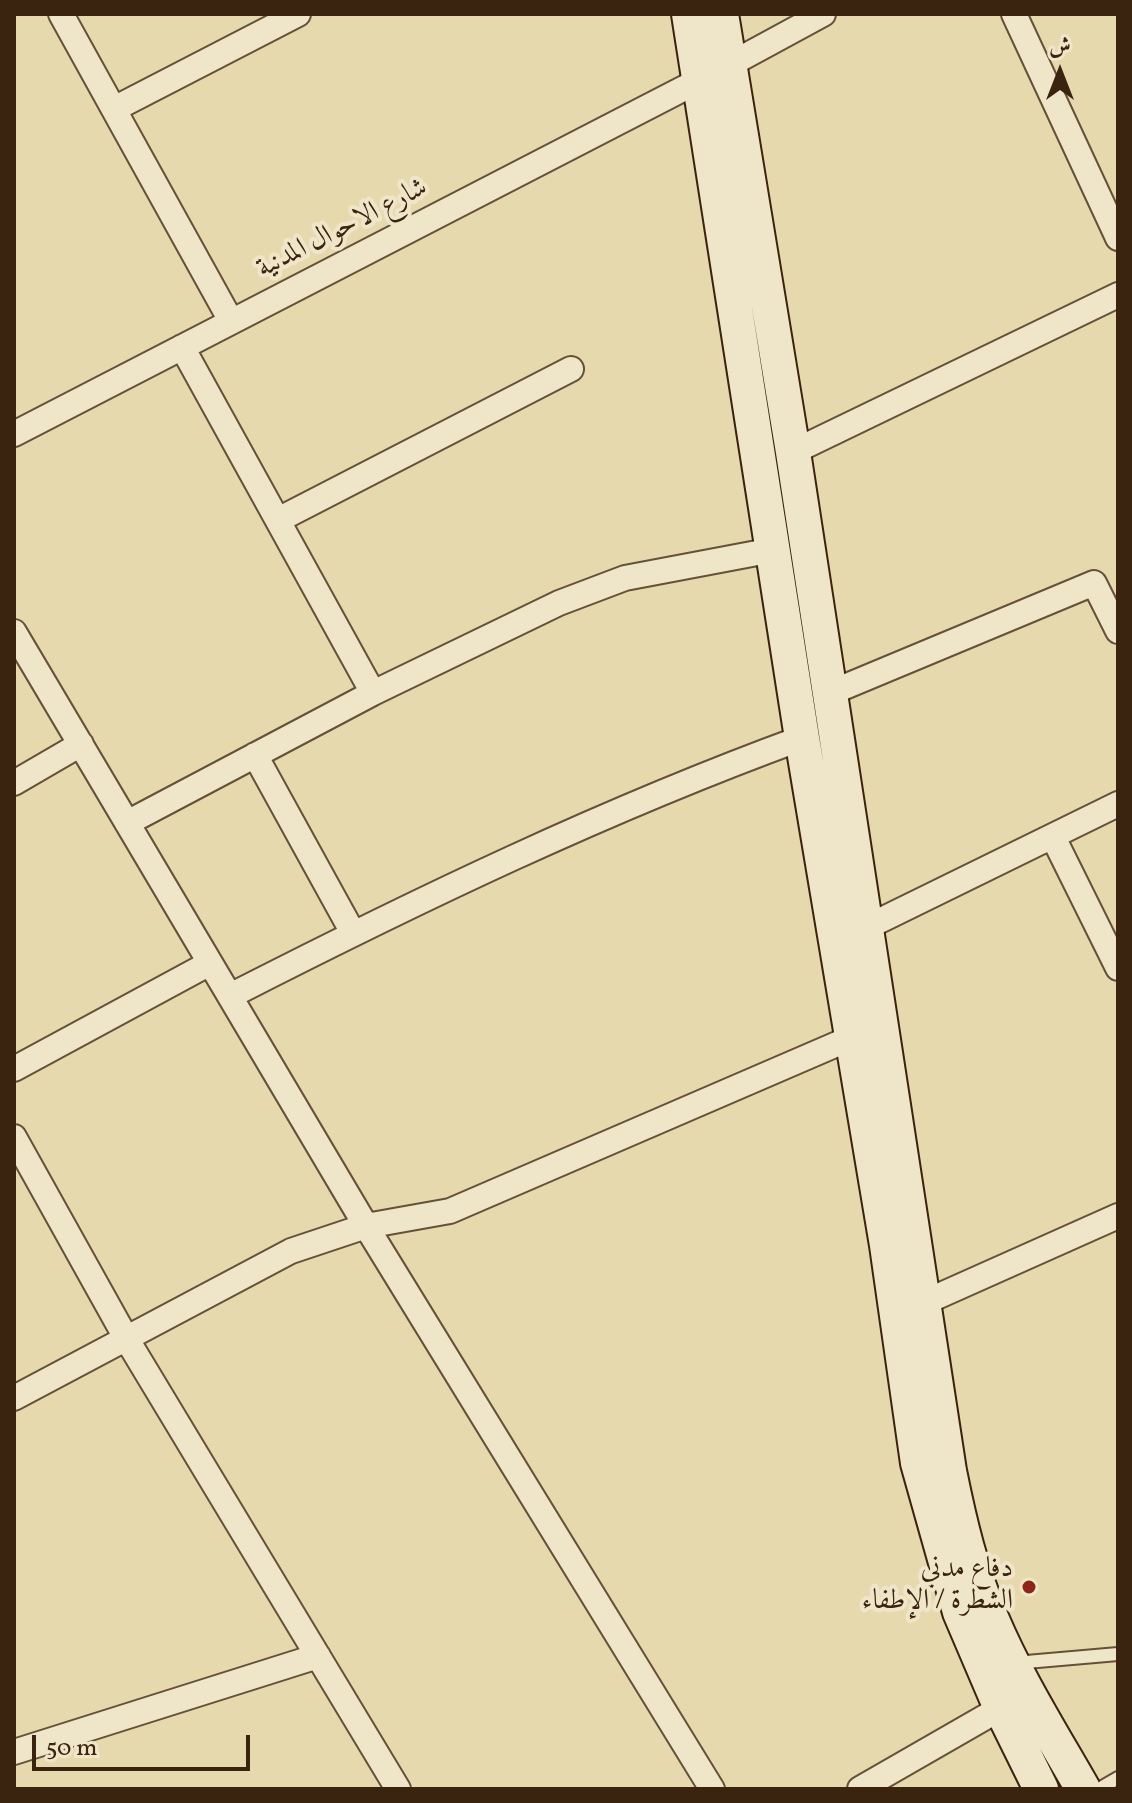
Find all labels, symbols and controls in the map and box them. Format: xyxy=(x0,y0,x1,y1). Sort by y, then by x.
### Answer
north arrow xyxy=(1020,32,1100,112)
text: ش xyxy=(1049,32,1071,63)
street label: شارع الاحوال المدنية xyxy=(252,173,434,287)
place label: دفاع مدني الشطرة / الإطفاء xyxy=(862,1554,1013,1620)
marker: دفاع مدني الشطرة / الإطفاء xyxy=(1020,1578,1038,1596)
scale bar xyxy=(36,1719,254,1769)
text: 50 m xyxy=(46,1732,98,1766)

